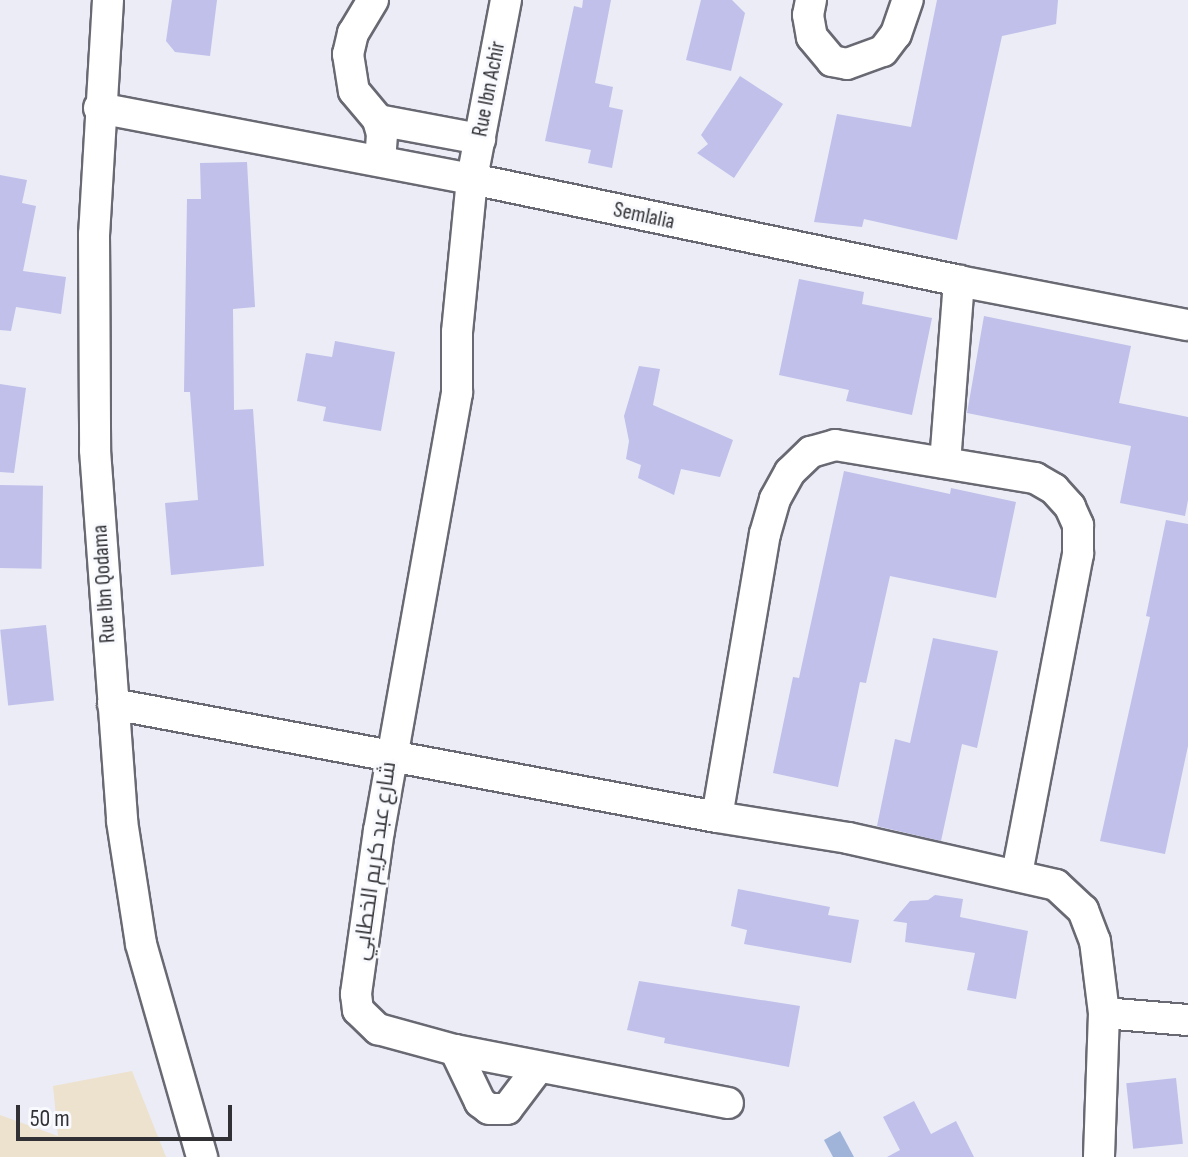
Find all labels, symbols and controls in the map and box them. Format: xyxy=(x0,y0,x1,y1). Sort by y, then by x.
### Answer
street label: Rue Ibn Achir xyxy=(467,39,511,139)
street label: Semlalia xyxy=(611,197,677,235)
street label: Rue Ibn Qodama xyxy=(87,524,121,644)
street label: شارع عبد كريم الخطابي xyxy=(348,760,402,962)
scale bar xyxy=(20,1089,236,1139)
text: 50 m xyxy=(30,1104,70,1133)

